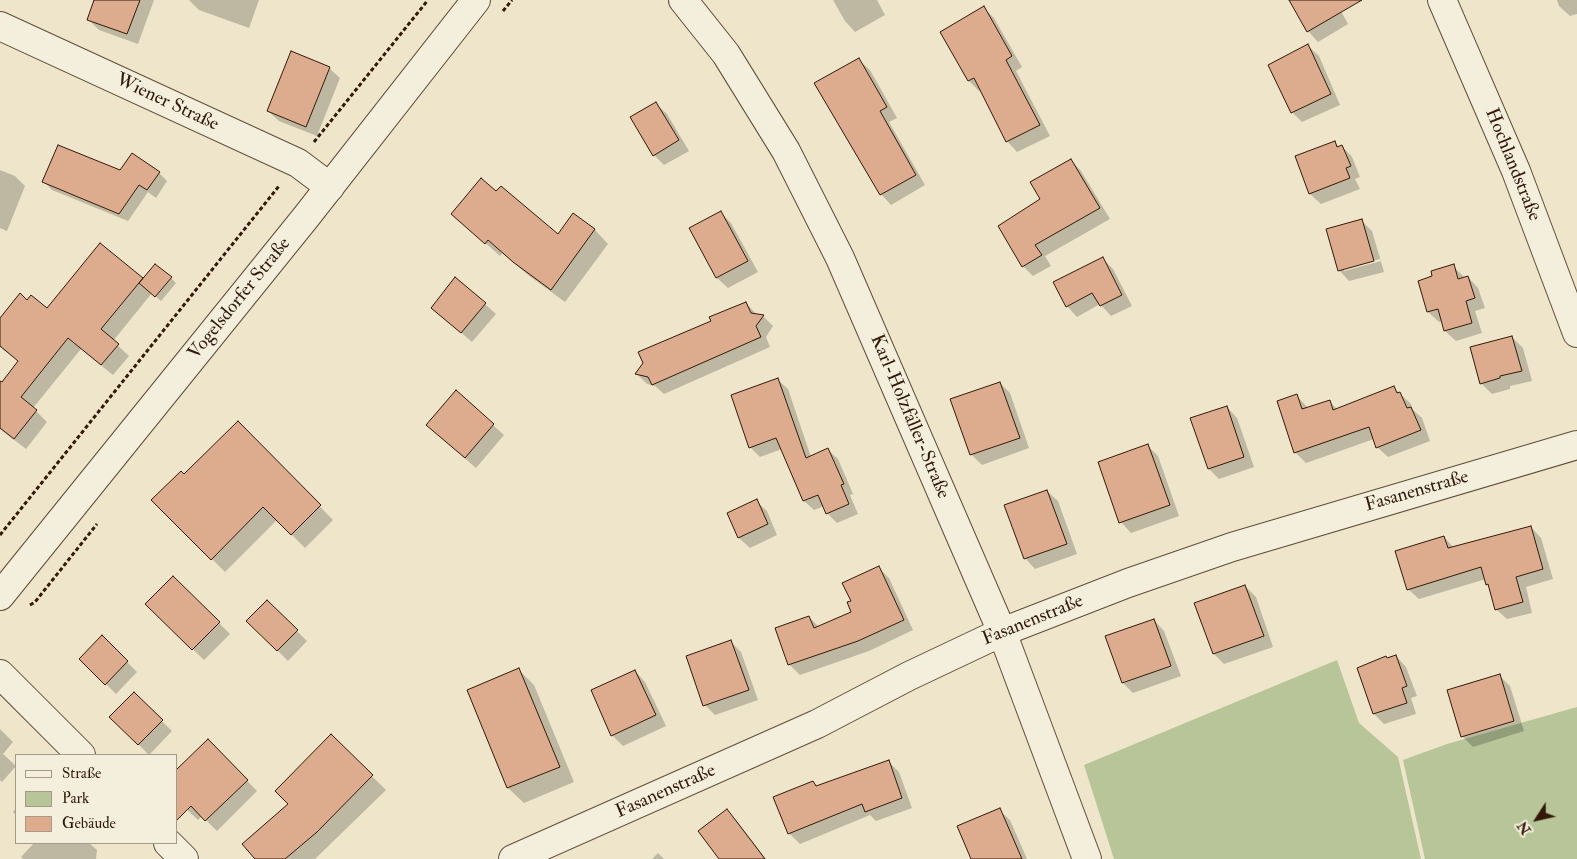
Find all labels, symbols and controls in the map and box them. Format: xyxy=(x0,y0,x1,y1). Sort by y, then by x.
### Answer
street label: Wiener Straße xyxy=(112,69,222,137)
street label: Hochlandstraße xyxy=(1479,105,1545,225)
street label: Vogelsdorfer Straße xyxy=(184,233,296,365)
street label: Karl-Holzfäller-Straße xyxy=(864,332,954,502)
street label: Fasanenstraße xyxy=(1363,466,1471,518)
street label: Fasanenstraße xyxy=(979,590,1087,652)
legend xyxy=(15,754,178,844)
street label: Fasanenstraße xyxy=(613,760,719,824)
text: Straße xyxy=(62,764,101,783)
text: Park xyxy=(62,789,89,808)
north arrow xyxy=(1512,794,1562,844)
text: Gebäude xyxy=(62,814,116,833)
text: N xyxy=(1514,818,1535,838)

